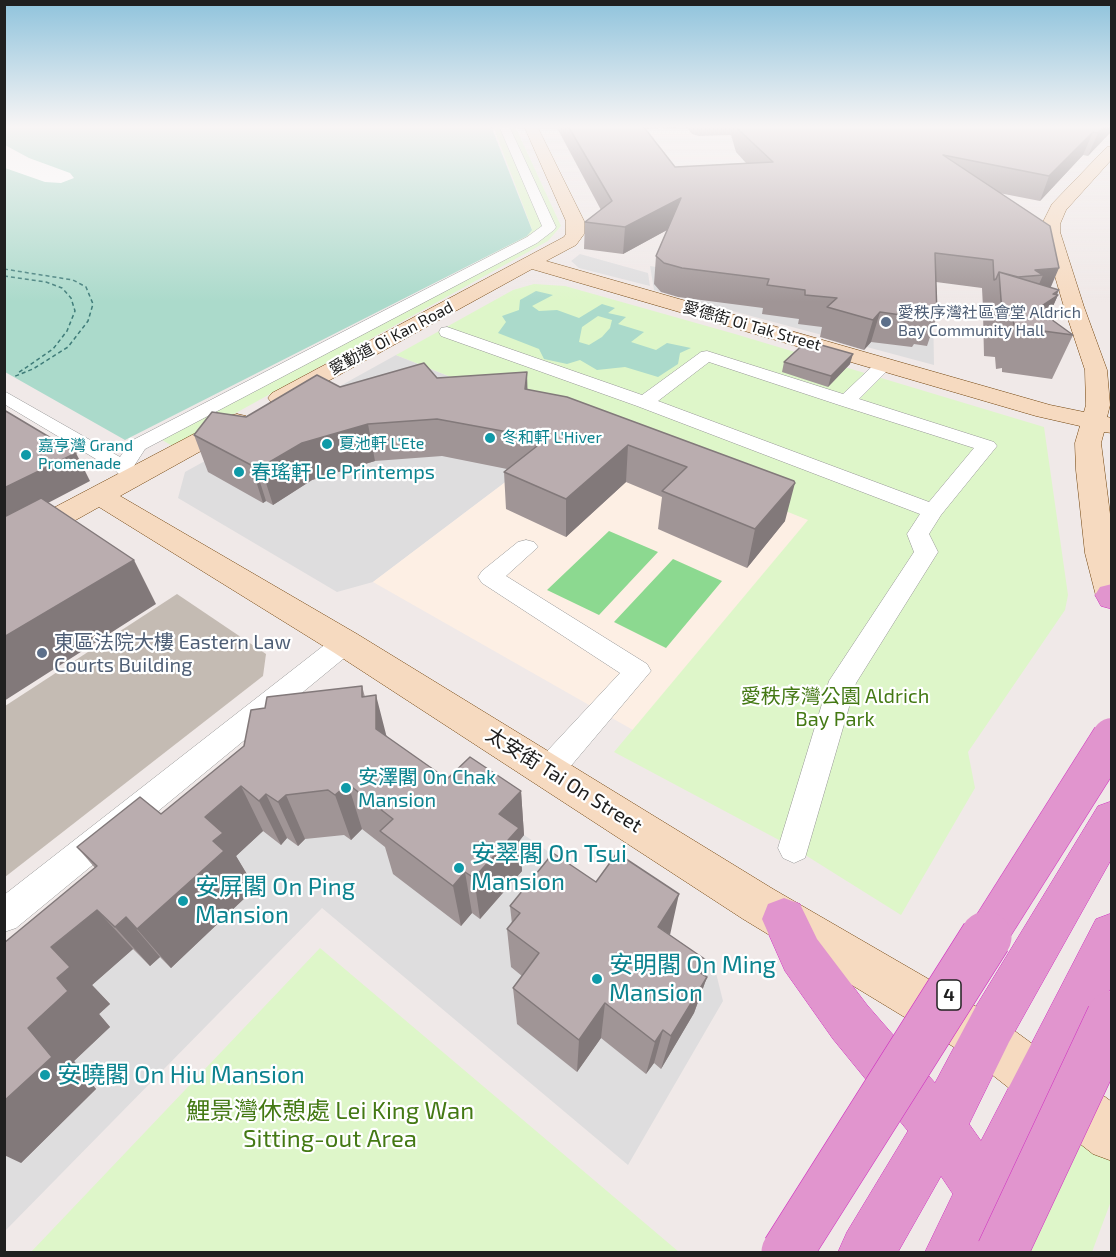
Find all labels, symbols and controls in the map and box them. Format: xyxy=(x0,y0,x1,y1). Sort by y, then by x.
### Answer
street label: 愛勤道 Oi Kan Road xyxy=(326,297,456,379)
street label: 愛德街 Oi Tak Street xyxy=(681,297,823,355)
place label: 愛秩序灣社區會堂 Aldrich Bay Community Hall xyxy=(898,303,1081,341)
marker: 愛秩序灣社區會堂 Aldrich Bay Community Hall xyxy=(879,315,893,329)
place label: 冬和軒 L'Hiver xyxy=(502,428,602,448)
marker: 冬和軒 L'Hiver xyxy=(483,431,497,445)
place label: 夏池軒 L'Ete xyxy=(339,434,424,454)
place label: 嘉亨灣 Grand Promenade xyxy=(38,436,133,474)
marker: 夏池軒 L'Ete xyxy=(320,437,334,451)
marker: 嘉亨灣 Grand Promenade xyxy=(19,448,33,462)
place label: 春瑤軒 Le Printemps xyxy=(251,460,435,484)
marker: 春瑤軒 Le Printemps xyxy=(232,465,246,479)
place label: 東區法院大樓 Eastern Law Courts Building xyxy=(54,630,291,677)
marker: 東區法院大樓 Eastern Law Courts Building xyxy=(35,646,49,660)
park label: 愛秩序灣公園 Aldrich Bay Park xyxy=(741,684,929,731)
street label: 太安街 Tai On Street xyxy=(481,722,647,838)
place label: 安澤閣 On Chak Mansion xyxy=(358,765,496,812)
marker: 安澤閣 On Chak Mansion xyxy=(339,781,353,795)
place label: 安翠閣 On Tsui Mansion xyxy=(471,840,627,896)
marker: 安翠閣 On Tsui Mansion xyxy=(452,861,466,875)
place label: 安屏閣 On Ping Mansion xyxy=(195,873,355,929)
marker: 安屏閣 On Ping Mansion xyxy=(176,894,190,908)
place label: 安明閣 On Ming Mansion xyxy=(609,951,776,1007)
marker: 安明閣 On Ming Mansion xyxy=(590,972,604,986)
road number: 4 xyxy=(937,980,961,1010)
place label: 安曉閣 On Hiu Mansion xyxy=(57,1061,305,1089)
marker: 安曉閣 On Hiu Mansion xyxy=(38,1068,52,1082)
park label: 鯉景灣休憩處 Lei King Wan Sitting-out Area xyxy=(186,1097,474,1153)

